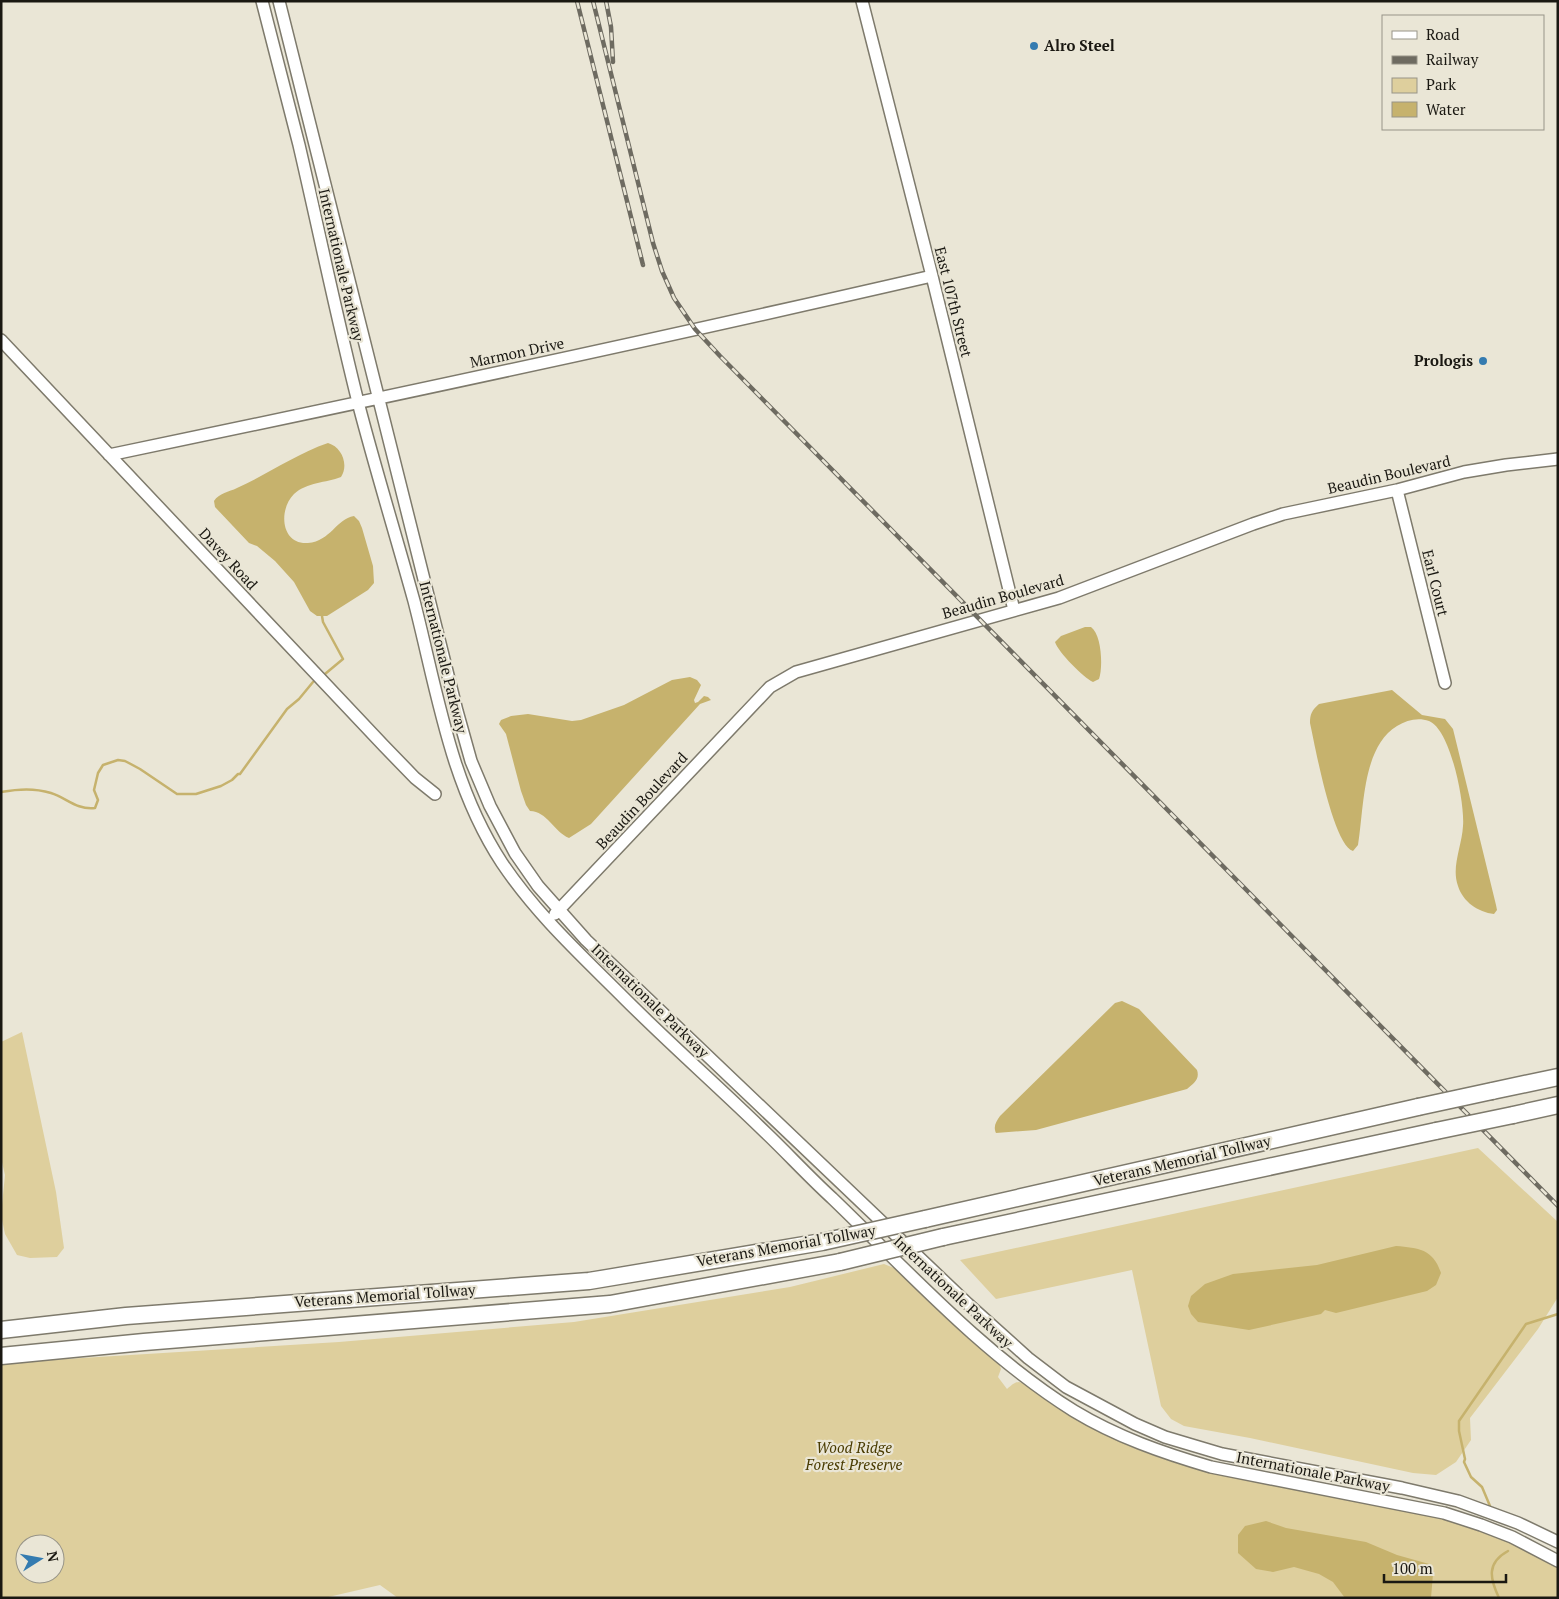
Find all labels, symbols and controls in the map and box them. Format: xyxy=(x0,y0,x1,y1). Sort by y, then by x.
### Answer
legend xyxy=(1382,15,1544,130)
text: Road xyxy=(1426,24,1459,44)
place label: Alro Steel xyxy=(1044,35,1115,55)
marker: Alro Steel xyxy=(1028,40,1040,52)
text: Railway xyxy=(1426,49,1479,69)
text: Park xyxy=(1426,74,1456,94)
text: Water xyxy=(1426,99,1466,119)
street label: Internationale Parkway xyxy=(315,186,369,344)
street label: East 107th Street xyxy=(931,244,977,360)
street label: Marmon Drive xyxy=(468,332,566,372)
place label: Prologis xyxy=(1414,350,1473,370)
marker: Prologis xyxy=(1477,355,1489,367)
street label: Beaudin Boulevard xyxy=(1325,450,1452,498)
street label: Davey Road xyxy=(195,523,262,593)
street label: Earl Court xyxy=(1418,547,1454,618)
street label: Beaudin Boulevard xyxy=(940,569,1066,623)
street label: Internationale Parkway xyxy=(415,579,473,735)
street label: Beaudin Boulevard xyxy=(591,748,691,853)
street label: Internationale Parkway xyxy=(588,939,714,1062)
street label: Veterans Memorial Tollway xyxy=(1091,1130,1273,1190)
street label: Veterans Memorial Tollway xyxy=(695,1219,877,1271)
street label: Internationale Parkway xyxy=(890,1231,1018,1352)
street label: Veterans Memorial Tollway xyxy=(294,1279,477,1311)
park label: Wood Ridge Forest Preserve xyxy=(805,1437,903,1474)
street label: Internationale Parkway xyxy=(1235,1446,1392,1496)
north arrow xyxy=(15,1534,65,1584)
text: N xyxy=(43,1549,64,1564)
scale bar xyxy=(1384,1552,1506,1584)
text: 100 m xyxy=(1392,1558,1433,1578)

